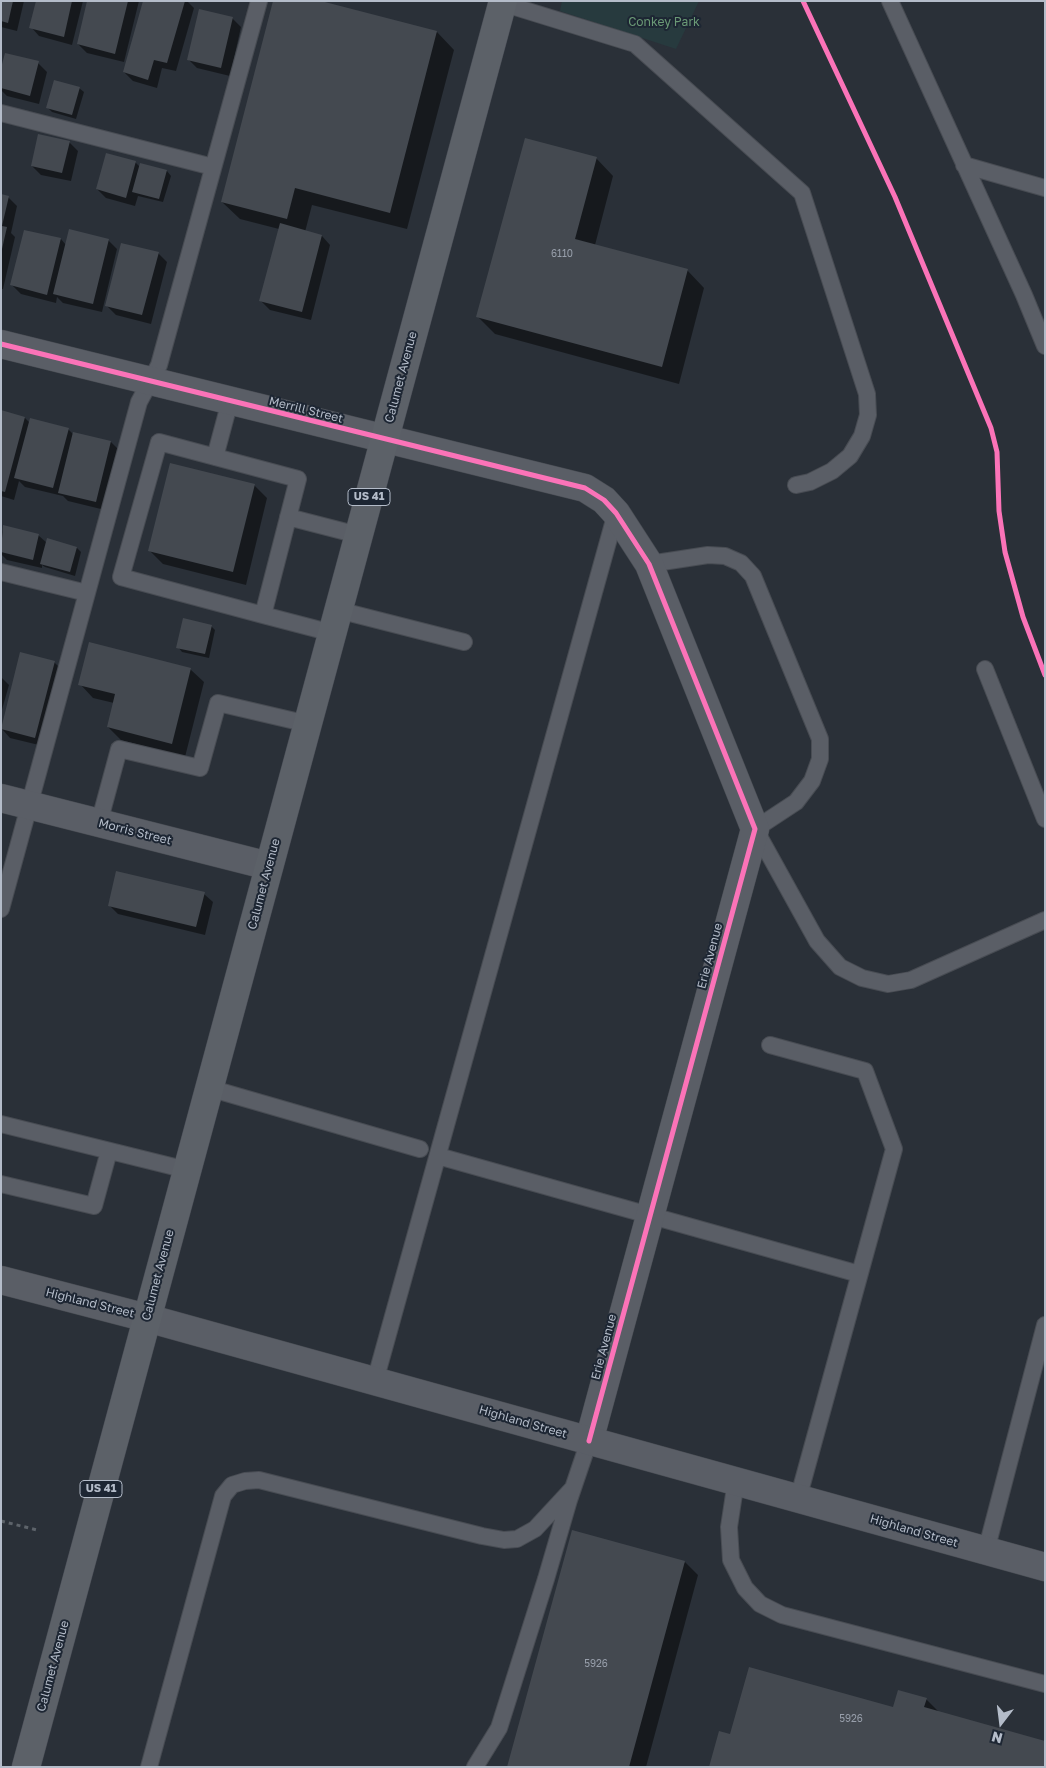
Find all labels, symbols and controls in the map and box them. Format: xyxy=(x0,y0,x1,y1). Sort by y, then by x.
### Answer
park label: Conkey Park xyxy=(628,15,700,29)
house number: 6110 xyxy=(551,248,573,260)
street label: Calumet Avenue xyxy=(382,330,420,424)
street label: Merrill Street xyxy=(267,394,345,426)
road number: US 41 xyxy=(348,488,390,506)
street label: Morris Street xyxy=(97,816,173,848)
street label: Calumet Avenue xyxy=(245,837,283,931)
street label: Erie Avenue xyxy=(694,922,726,990)
street label: Calumet Avenue xyxy=(139,1228,177,1322)
street label: Highland Street xyxy=(44,1285,136,1321)
street label: Erie Avenue xyxy=(588,1313,620,1381)
street label: Highland Street xyxy=(477,1403,569,1441)
road number: US 41 xyxy=(80,1480,122,1498)
street label: Highland Street xyxy=(868,1512,960,1550)
street label: Calumet Avenue xyxy=(34,1619,72,1713)
house number: 5926 xyxy=(584,1658,608,1670)
north arrow xyxy=(976,1698,1026,1748)
house number: 5926 xyxy=(839,1713,863,1725)
text: N xyxy=(990,1728,1004,1748)

